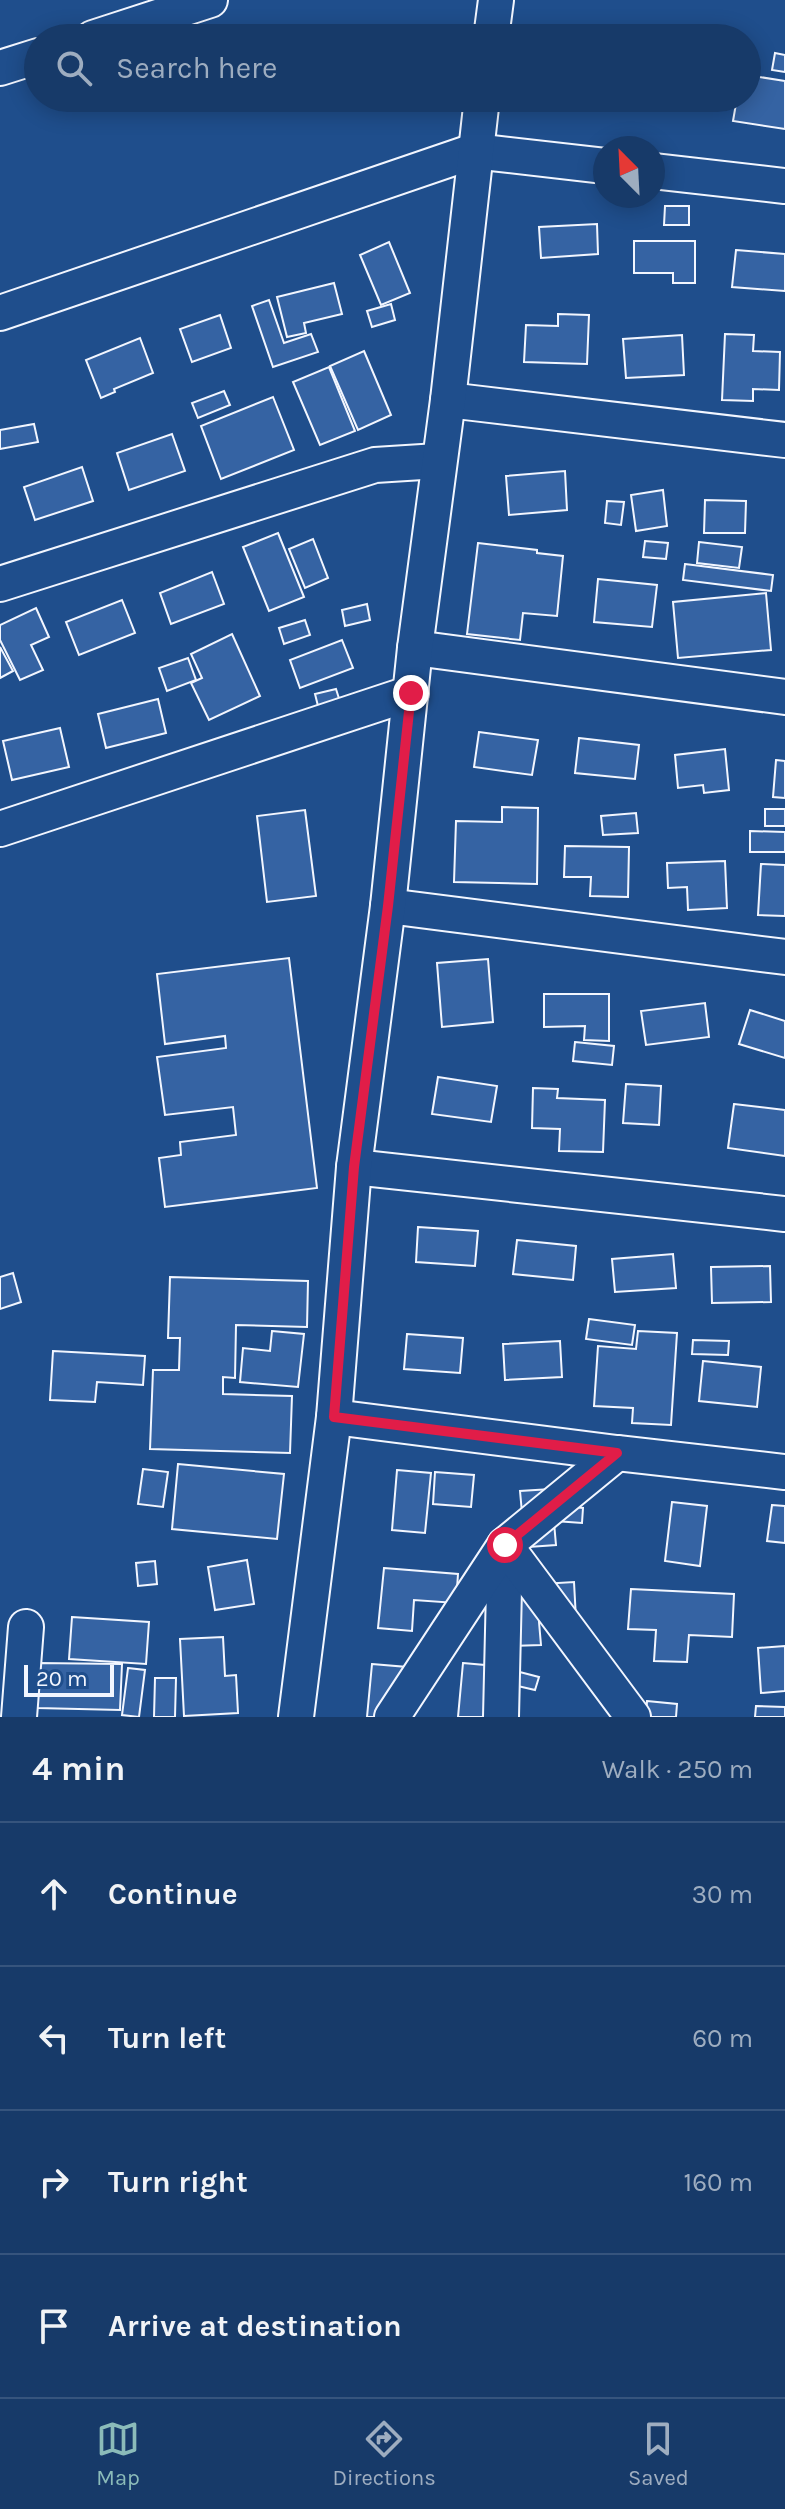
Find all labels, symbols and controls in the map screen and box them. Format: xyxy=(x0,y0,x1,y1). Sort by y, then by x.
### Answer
search box xyxy=(24,24,761,112)
icon: search xyxy=(52,46,96,90)
text: Search here xyxy=(116,50,277,86)
north arrow xyxy=(593,136,665,208)
route end xyxy=(393,675,429,711)
route start xyxy=(487,1527,523,1563)
scale bar xyxy=(24,1661,114,1697)
text: 20 m xyxy=(36,1666,88,1692)
text: 4 min xyxy=(32,1749,125,1789)
text: Walk · 250 m xyxy=(602,1754,753,1785)
icon: ahead xyxy=(32,1872,76,1916)
text: Continue xyxy=(108,1876,238,1912)
text: 30 m xyxy=(692,1879,753,1910)
icon: left xyxy=(32,2016,76,2060)
text: Turn left xyxy=(108,2020,226,2056)
text: 60 m xyxy=(692,2023,753,2054)
icon: right xyxy=(32,2160,76,2204)
text: Turn right xyxy=(108,2164,248,2200)
text: 160 m xyxy=(684,2167,753,2198)
icon: arrive xyxy=(32,2304,76,2348)
text: Arrive at destination xyxy=(108,2308,402,2344)
tab: Map xyxy=(96,2417,140,2491)
tab: Directions xyxy=(332,2417,436,2491)
tab: Saved xyxy=(628,2417,689,2491)

